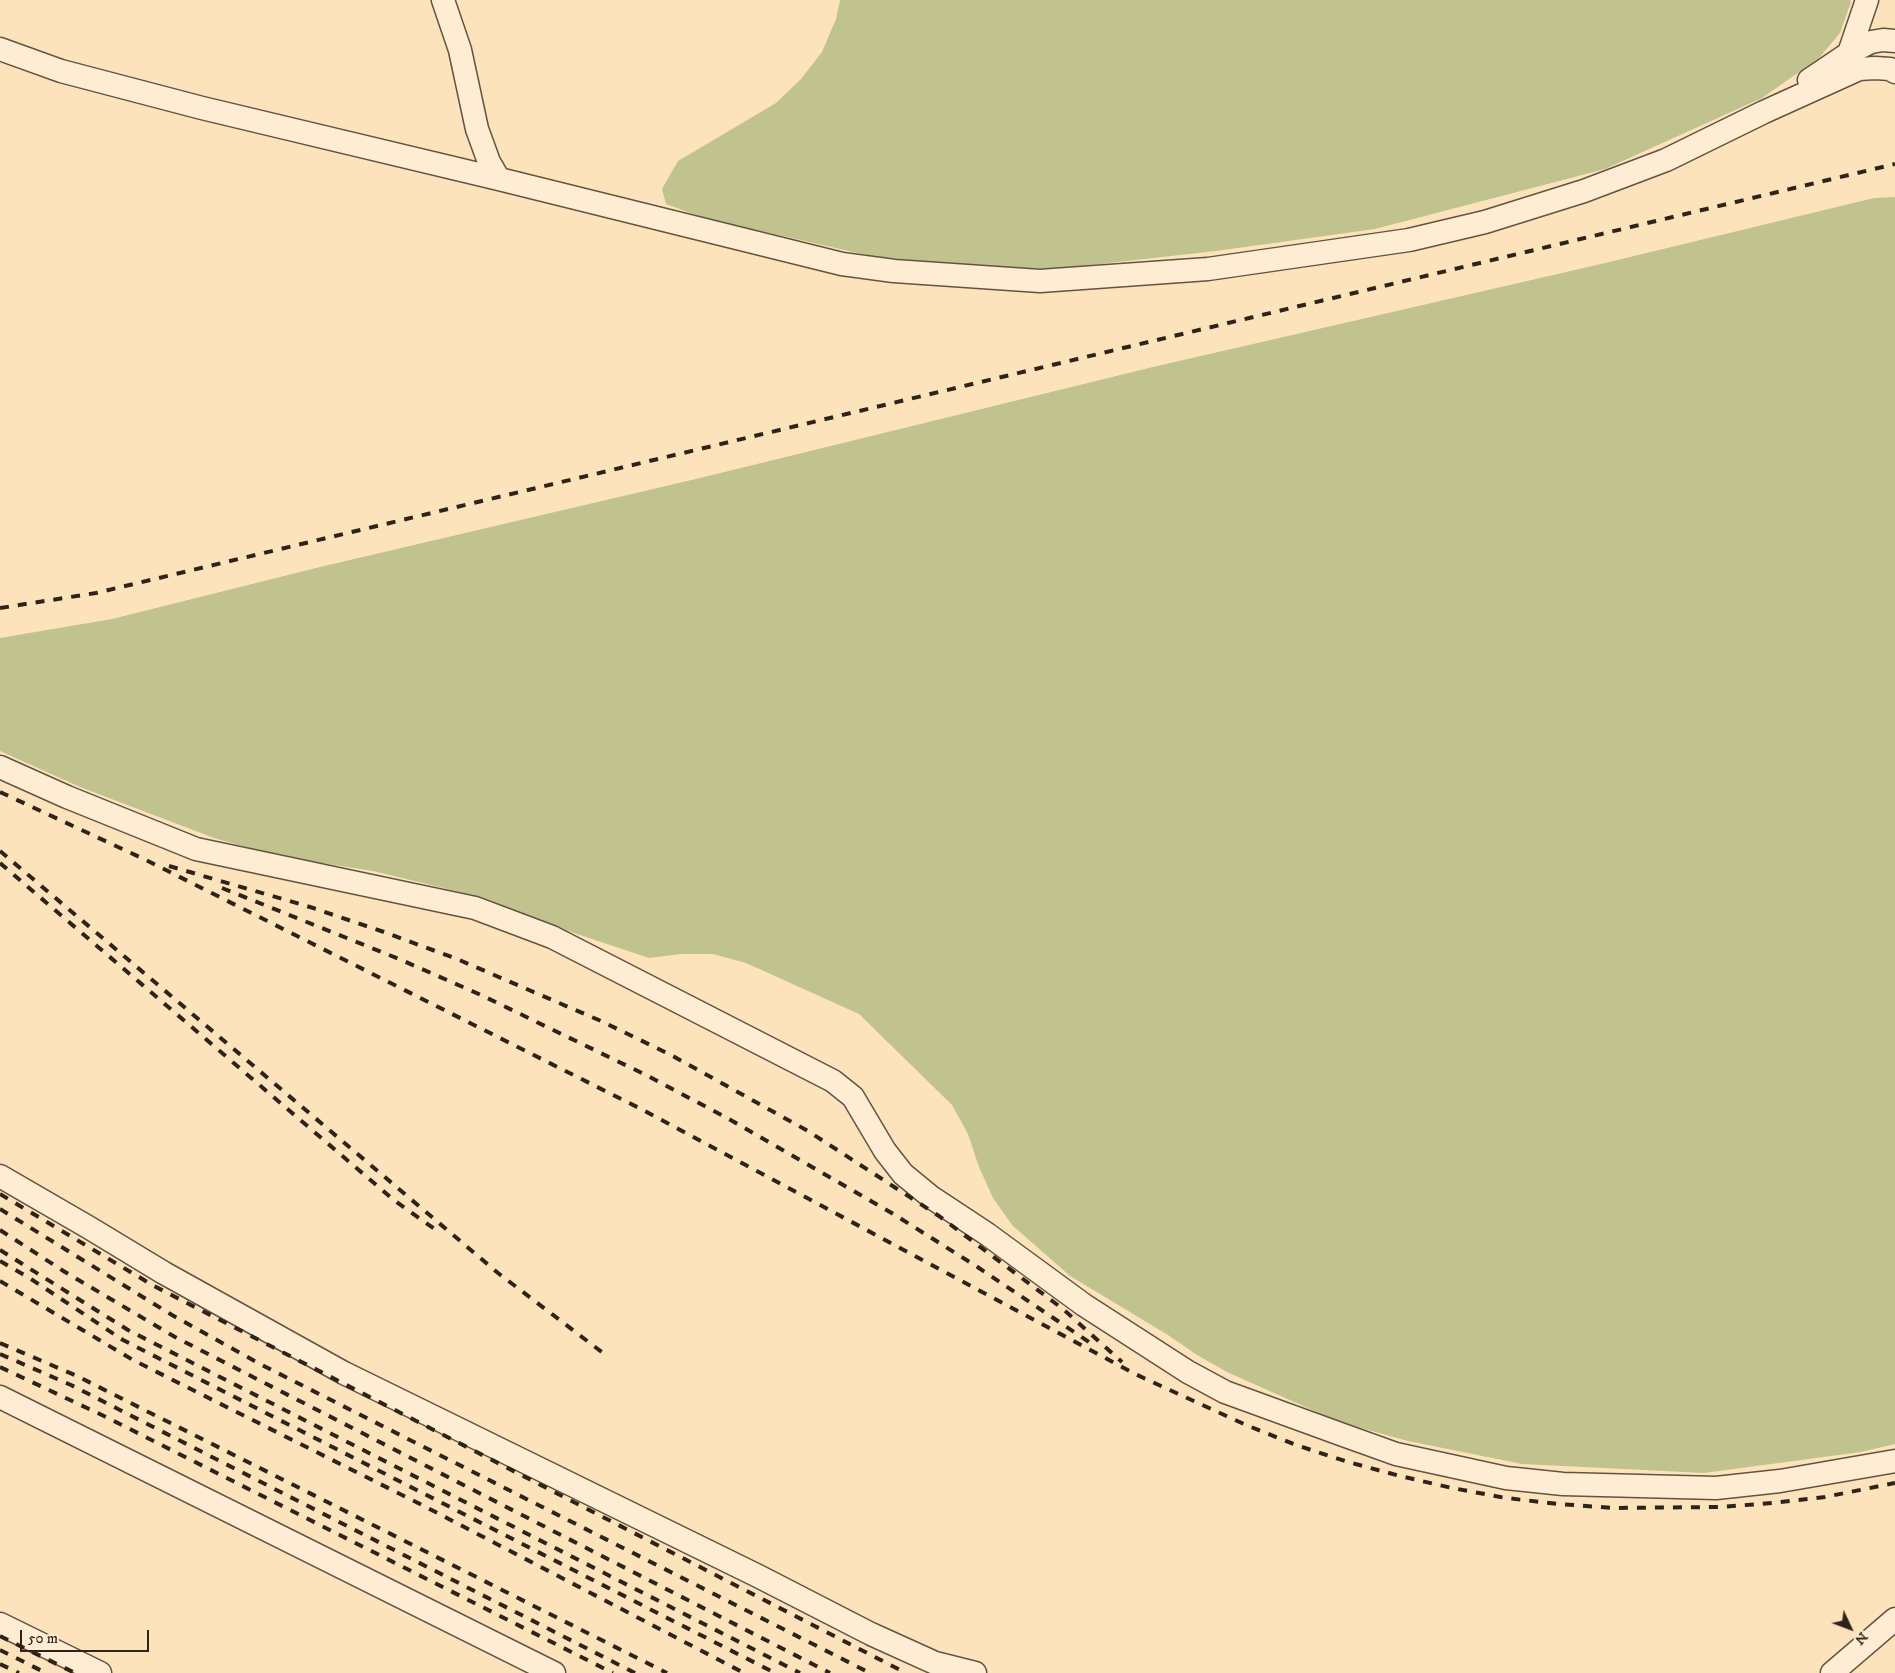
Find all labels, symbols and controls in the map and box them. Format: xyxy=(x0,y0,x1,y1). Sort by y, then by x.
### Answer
north arrow xyxy=(1825,1603,1875,1653)
scale bar xyxy=(22,1620,151,1652)
text: N xyxy=(1850,1628,1871,1649)
text: 50 m xyxy=(28,1629,58,1648)

